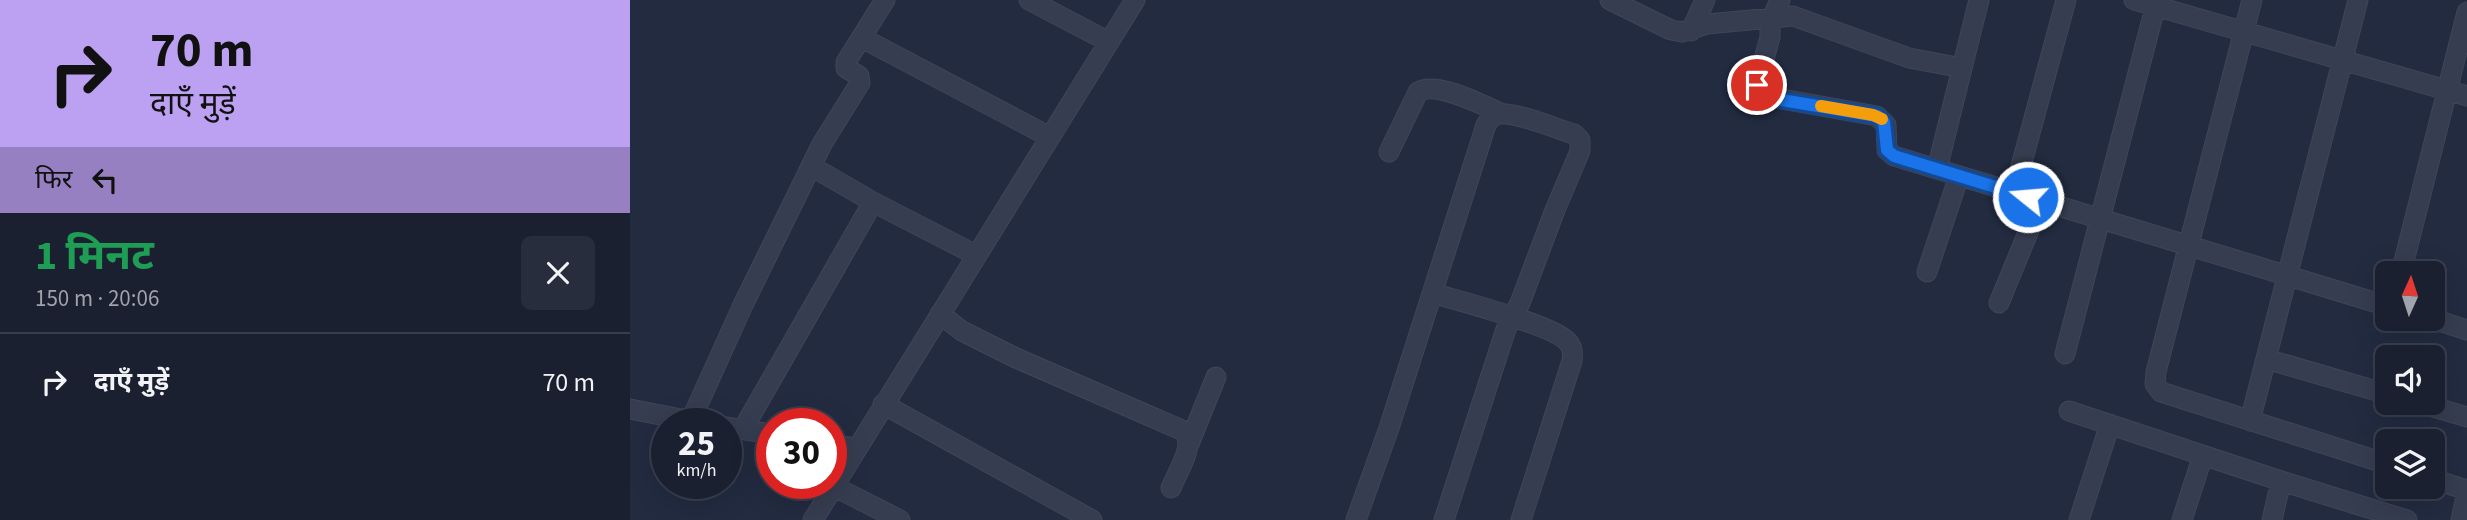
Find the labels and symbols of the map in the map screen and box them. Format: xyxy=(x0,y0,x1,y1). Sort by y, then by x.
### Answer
pin xyxy=(1727,55,1787,115)
position arrow xyxy=(1991,160,2065,234)
north arrow xyxy=(2375,261,2445,331)
speed limit sign: 30 xyxy=(756,408,847,499)

